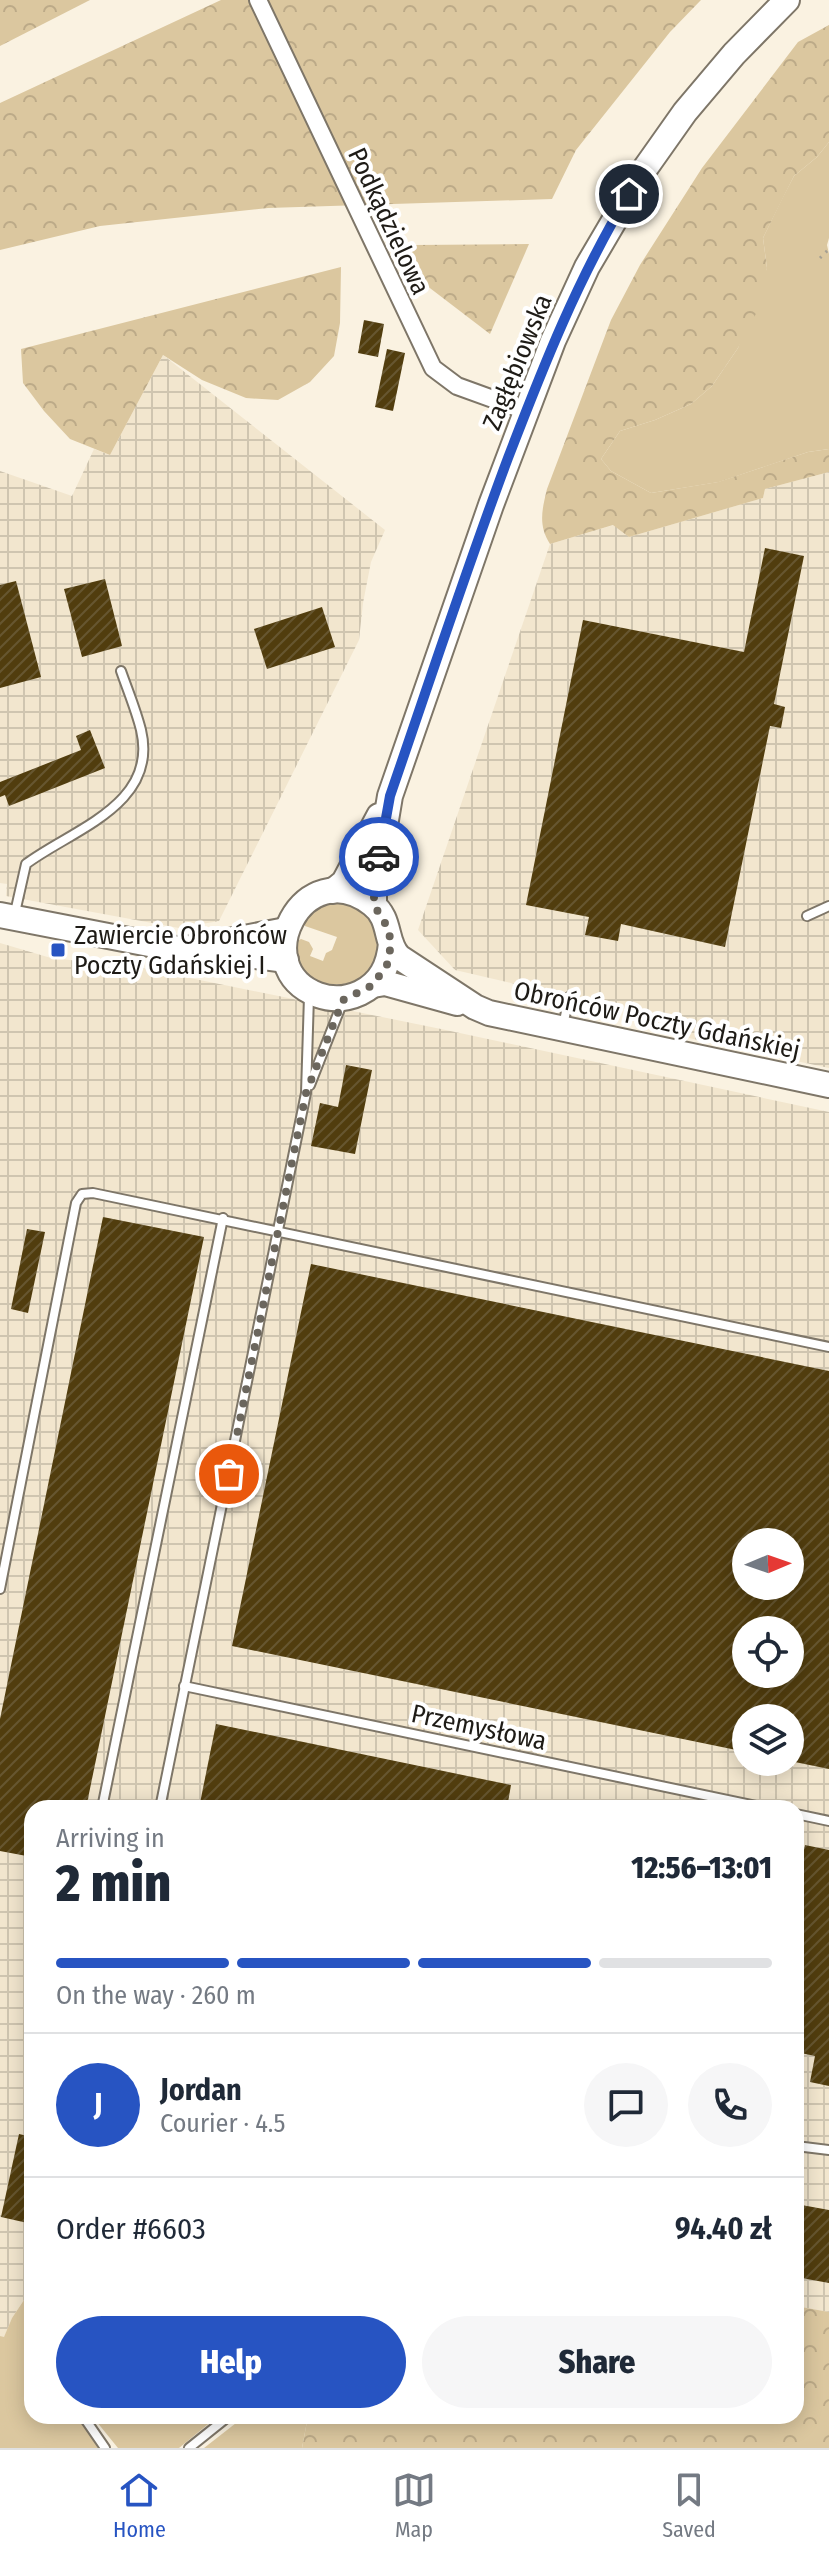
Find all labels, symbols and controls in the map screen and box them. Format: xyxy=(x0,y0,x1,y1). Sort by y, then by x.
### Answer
street label: Podkądzielowa xyxy=(341,143,436,300)
pin xyxy=(595,160,663,228)
icon: home xyxy=(607,172,651,216)
street label: Zagłębiowska xyxy=(476,290,559,434)
courier xyxy=(339,817,419,897)
icon: car xyxy=(357,835,401,879)
place label: Zawiercie Obrońców Poczty Gdańskiej I xyxy=(74,920,287,981)
marker: Zawiercie Obrońców Poczty Gdańskiej I xyxy=(49,941,67,959)
street label: Obrońców Poczty Gdańskiej xyxy=(511,975,803,1066)
pin xyxy=(195,1440,263,1508)
icon: bag xyxy=(207,1452,251,1496)
north arrow xyxy=(732,1528,804,1600)
map controls xyxy=(732,1528,804,1776)
button: locate xyxy=(732,1616,804,1688)
street label: Przemysłowa xyxy=(409,1698,549,1757)
button: layers xyxy=(732,1704,804,1776)
text: Arriving in xyxy=(56,1823,165,1854)
text: 12:56–13:01 xyxy=(631,1850,772,1886)
text: 2 min xyxy=(56,1852,171,1915)
text: On the way · 260 m xyxy=(56,1980,256,2011)
button: chat xyxy=(584,2063,668,2147)
button: phone xyxy=(688,2063,772,2147)
text: Jordan xyxy=(160,2072,242,2108)
text: J xyxy=(94,2087,102,2123)
text: Courier · 4.5 xyxy=(160,2108,286,2139)
text: Order #6603 xyxy=(56,2211,206,2247)
text: 94.40 zł xyxy=(675,2211,772,2247)
button: Help xyxy=(56,2316,406,2408)
button: Share xyxy=(422,2316,772,2408)
tab: Home xyxy=(113,2468,166,2543)
tab: Map xyxy=(392,2468,436,2543)
tab: Saved xyxy=(662,2468,716,2543)

